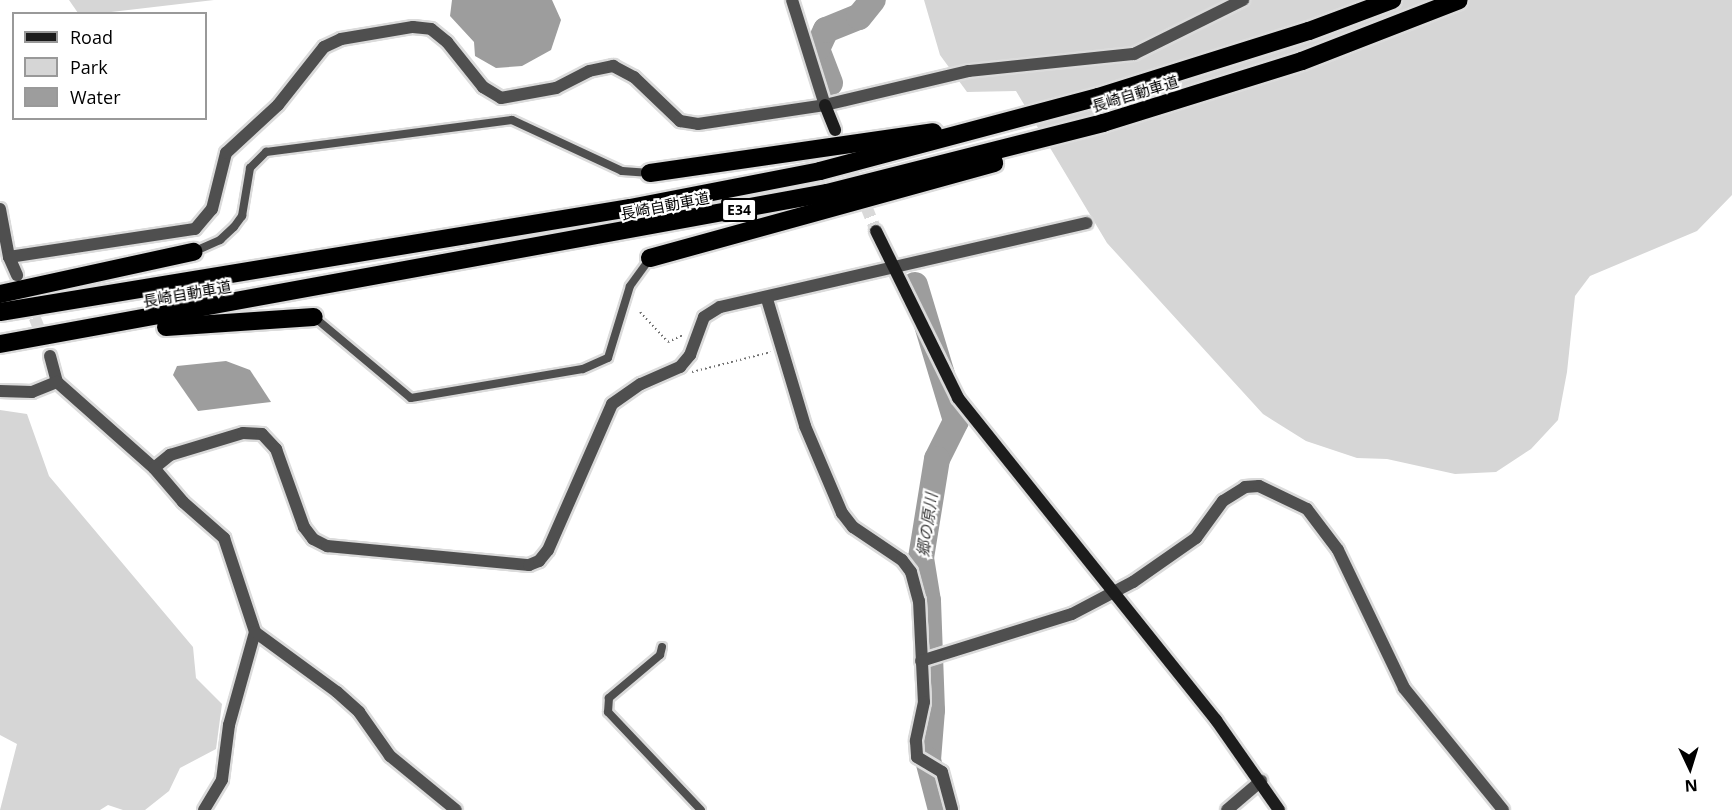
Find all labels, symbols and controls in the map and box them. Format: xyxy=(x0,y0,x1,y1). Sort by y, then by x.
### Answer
legend xyxy=(12,12,207,120)
text: Road xyxy=(70,25,113,49)
text: Park xyxy=(70,55,108,79)
street label: 長崎自動車道 xyxy=(1089,72,1181,116)
text: Water xyxy=(70,85,121,109)
street label: 長崎自動車道 xyxy=(619,189,711,223)
road number: E34 xyxy=(721,199,757,221)
street label: 長崎自動車道 xyxy=(141,277,233,311)
water label: 郷の原川 xyxy=(913,492,941,558)
north arrow xyxy=(1660,738,1720,798)
text: N xyxy=(1684,775,1699,797)

